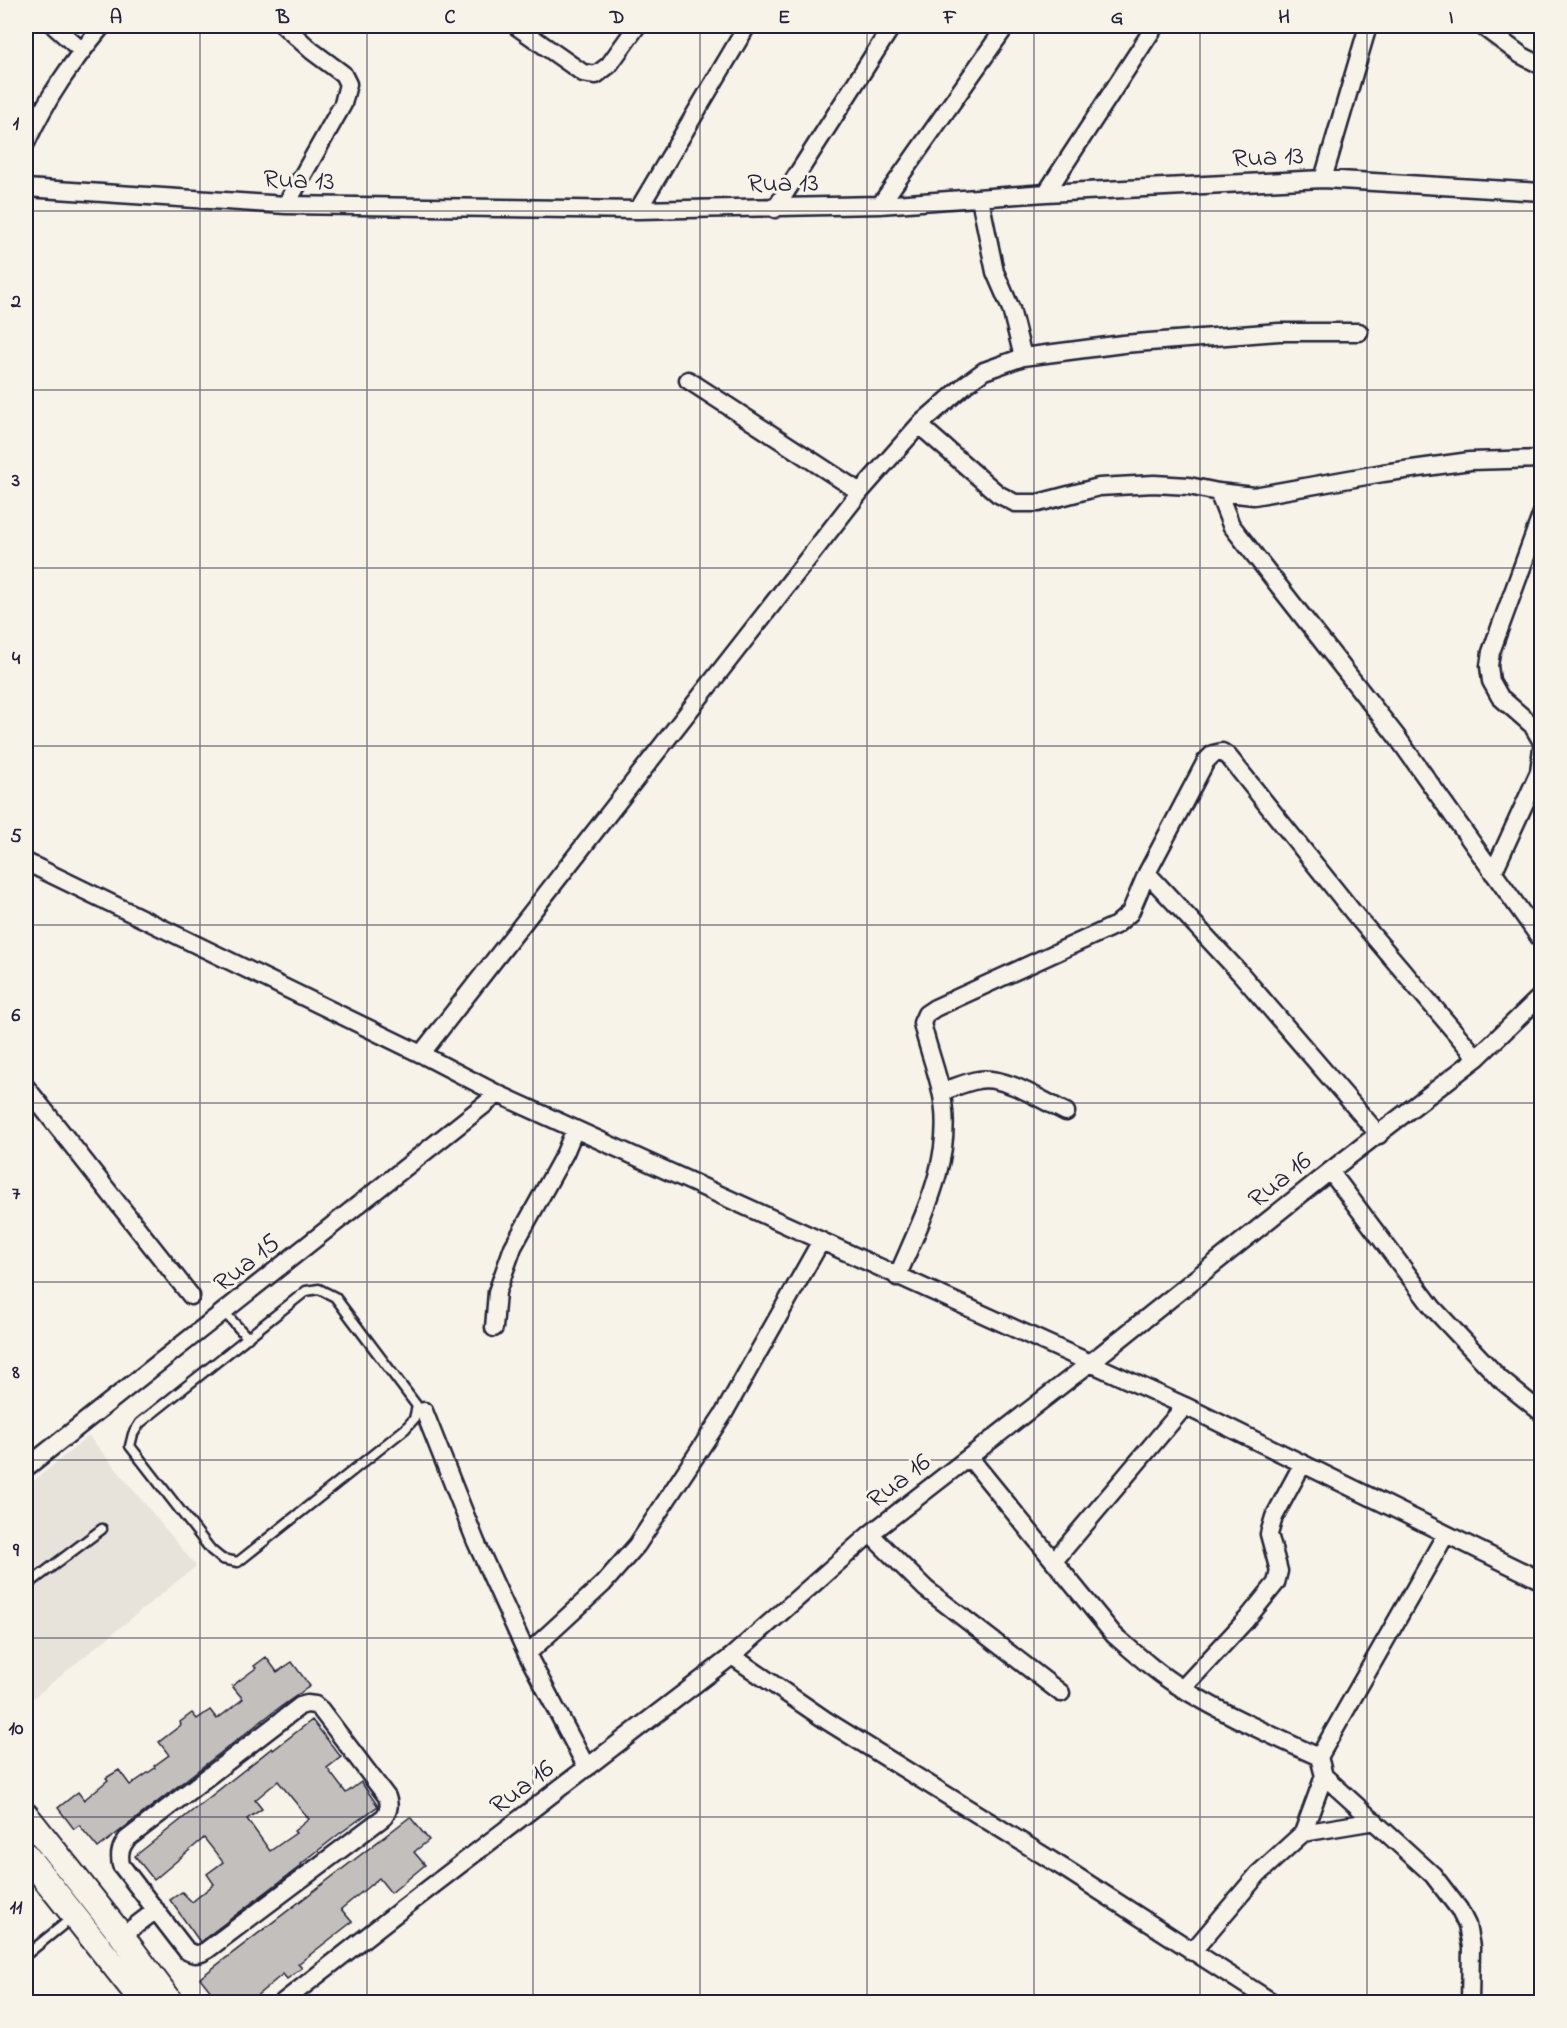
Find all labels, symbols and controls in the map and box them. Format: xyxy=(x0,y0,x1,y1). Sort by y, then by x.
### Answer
text: A xyxy=(110,4,122,33)
text: B xyxy=(275,4,290,33)
text: C xyxy=(445,4,456,33)
text: D xyxy=(609,4,624,33)
text: E xyxy=(778,4,790,33)
text: F xyxy=(943,4,957,33)
text: G xyxy=(1111,4,1124,33)
text: H xyxy=(1278,4,1290,33)
text: I xyxy=(1449,4,1454,33)
text: 1 xyxy=(13,110,20,139)
street label: Rua 13 xyxy=(1231,137,1305,180)
street label: Rua 13 xyxy=(263,161,335,202)
street label: Rua 13 xyxy=(747,164,819,205)
text: 2 xyxy=(10,288,21,317)
text: 3 xyxy=(11,467,20,496)
text: 4 xyxy=(12,645,21,674)
text: 5 xyxy=(10,823,22,852)
text: 6 xyxy=(12,1002,21,1031)
street label: Rua 16 xyxy=(1240,1143,1321,1219)
text: 7 xyxy=(12,1180,21,1209)
street label: Rua 15 xyxy=(206,1225,289,1303)
text: 8 xyxy=(11,1359,20,1388)
street label: Rua 16 xyxy=(859,1444,940,1520)
text: 9 xyxy=(12,1537,20,1566)
text: 10 xyxy=(9,1715,24,1744)
street label: Rua 16 xyxy=(482,1751,563,1825)
text: 11 xyxy=(10,1894,23,1923)

